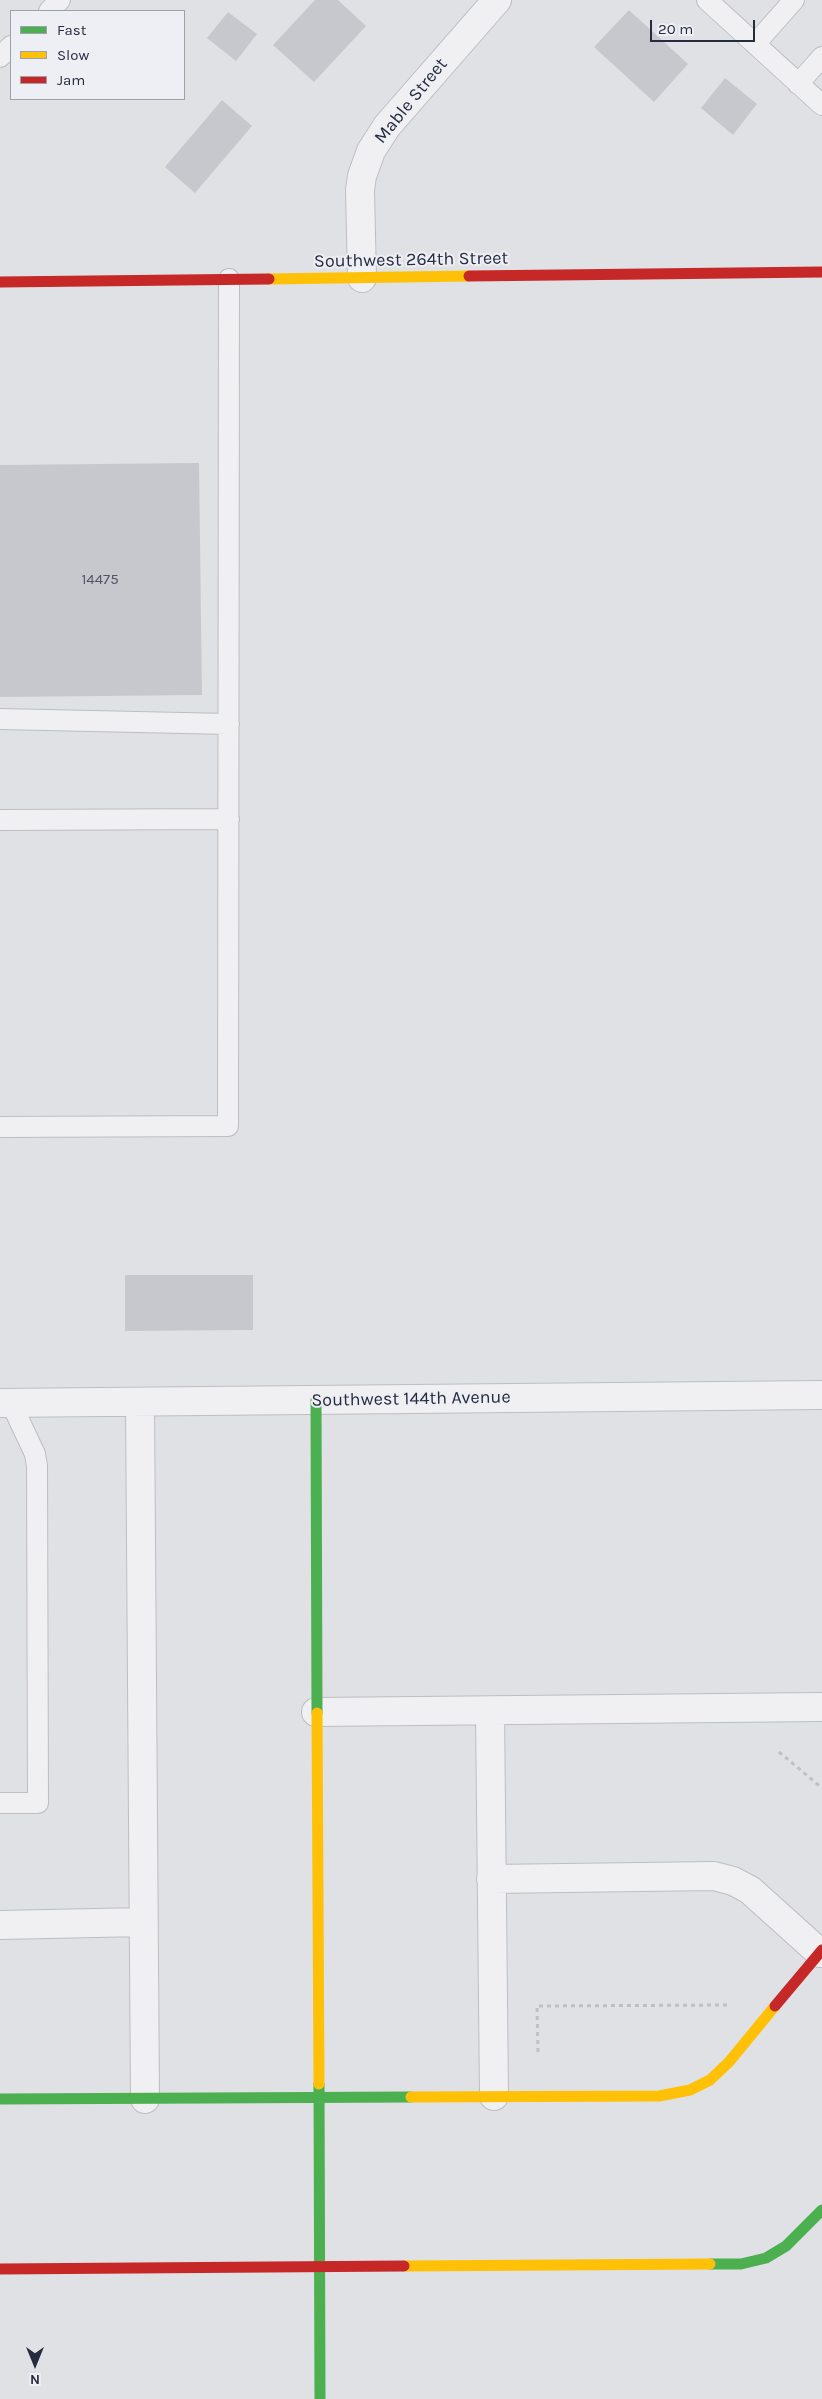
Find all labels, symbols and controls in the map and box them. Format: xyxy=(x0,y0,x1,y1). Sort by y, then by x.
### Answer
legend xyxy=(10,10,185,100)
scale bar xyxy=(652,10,757,42)
text: 20 m xyxy=(658,20,693,38)
text: Fast xyxy=(57,21,86,39)
text: Slow xyxy=(57,46,89,64)
street label: Mable Street xyxy=(370,54,452,148)
text: Jam xyxy=(57,71,85,89)
street label: Southwest 264th Street xyxy=(314,248,508,272)
house number: 14475 xyxy=(81,571,119,589)
street label: Southwest 144th Avenue xyxy=(311,1386,511,1412)
north arrow xyxy=(10,2339,60,2389)
text: N xyxy=(30,2371,40,2388)

